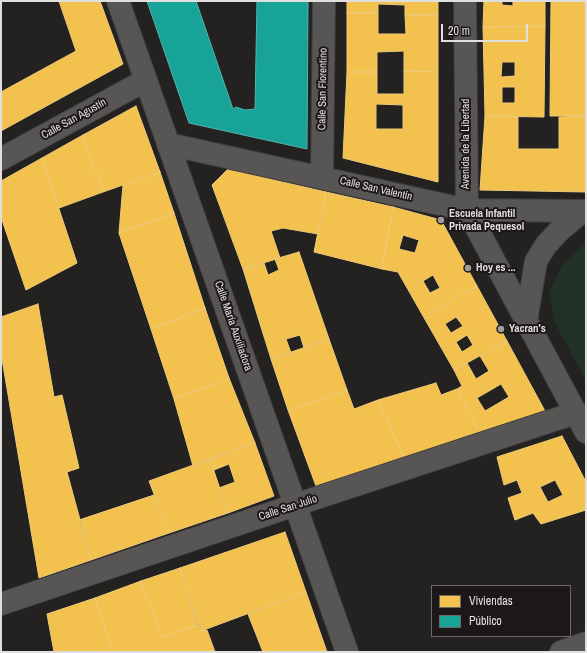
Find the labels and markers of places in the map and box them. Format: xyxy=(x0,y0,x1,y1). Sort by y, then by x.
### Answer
place label: Escuela Infantil Privada Pequesol xyxy=(449,207,524,233)
marker: Escuela Infantil Privada Pequesol xyxy=(436,215,446,225)
place label: Hoy es ... xyxy=(476,261,516,275)
marker: Hoy es ... xyxy=(463,263,473,273)
place label: Yacran's xyxy=(509,322,546,336)
marker: Yacran's xyxy=(496,324,506,334)

